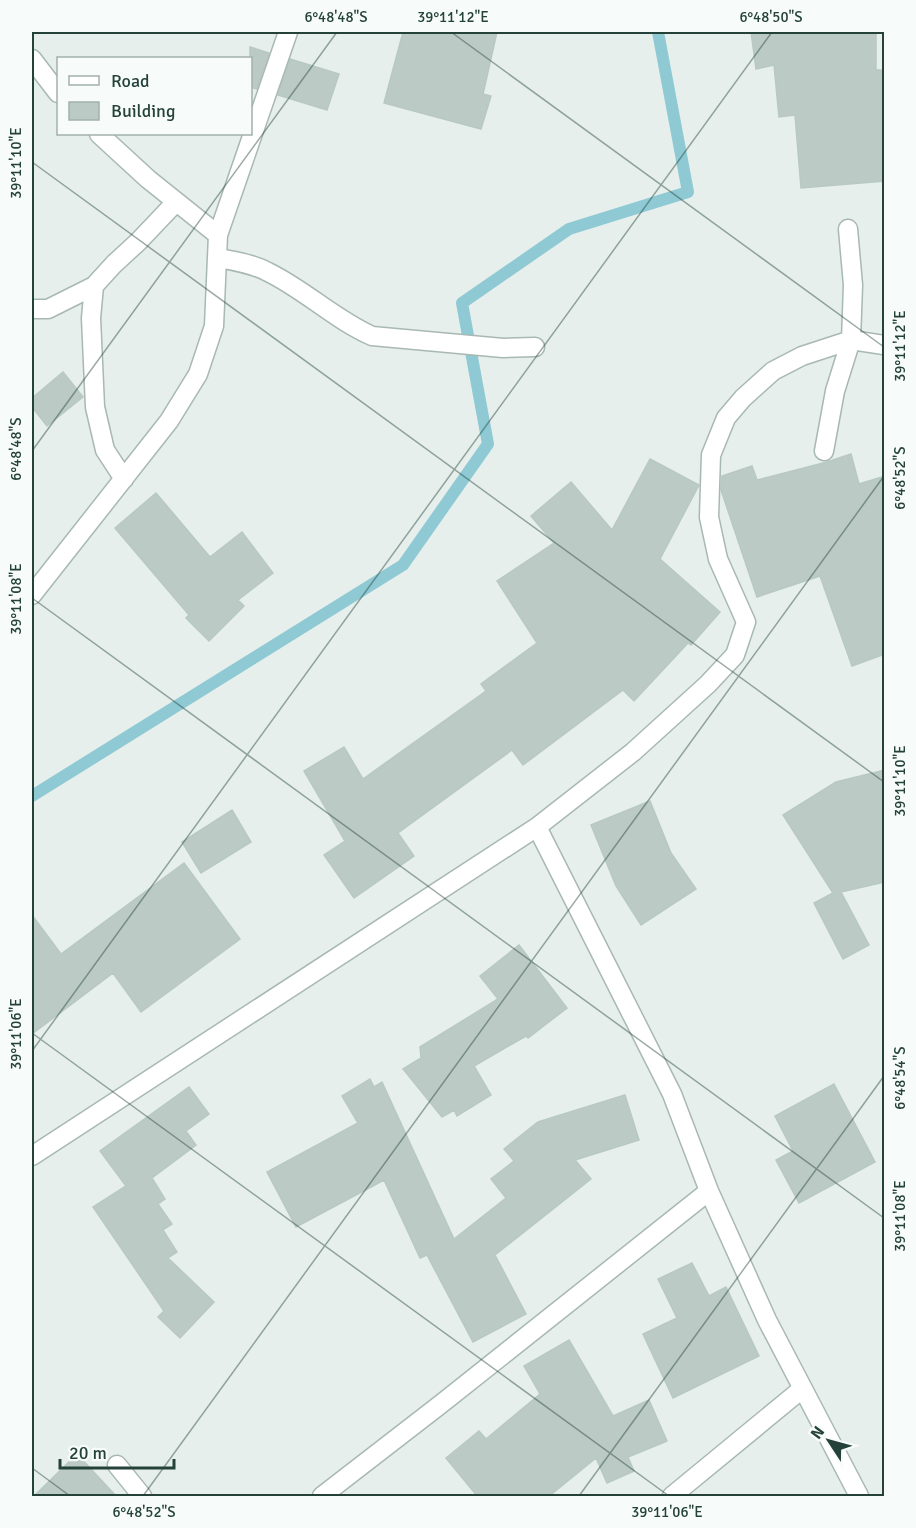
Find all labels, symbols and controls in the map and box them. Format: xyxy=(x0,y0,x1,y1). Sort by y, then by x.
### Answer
text: 6°48'48"S xyxy=(304,8,368,26)
text: 39°11'12"E xyxy=(417,8,489,26)
text: 6°48'50"S xyxy=(739,8,803,26)
legend xyxy=(57,57,252,135)
text: Road xyxy=(111,70,150,92)
text: Building xyxy=(111,100,175,122)
text: 39°11'10"E xyxy=(7,127,25,199)
text: 39°11'12"E xyxy=(891,310,909,382)
text: 6°48'48"S xyxy=(7,417,25,481)
text: 6°48'52"S xyxy=(891,446,909,510)
text: 39°11'08"E xyxy=(7,563,25,635)
text: 39°11'10"E xyxy=(891,745,909,817)
text: 39°11'06"E xyxy=(7,998,25,1070)
text: 6°48'54"S xyxy=(891,1046,909,1110)
text: 39°11'08"E xyxy=(891,1180,909,1252)
north arrow xyxy=(799,1411,859,1471)
text: N xyxy=(806,1422,829,1443)
scale bar xyxy=(60,1432,174,1470)
text: 20 m xyxy=(69,1442,107,1464)
text: 6°48'52"S xyxy=(112,1503,176,1521)
text: 39°11'06"E xyxy=(631,1503,703,1521)

